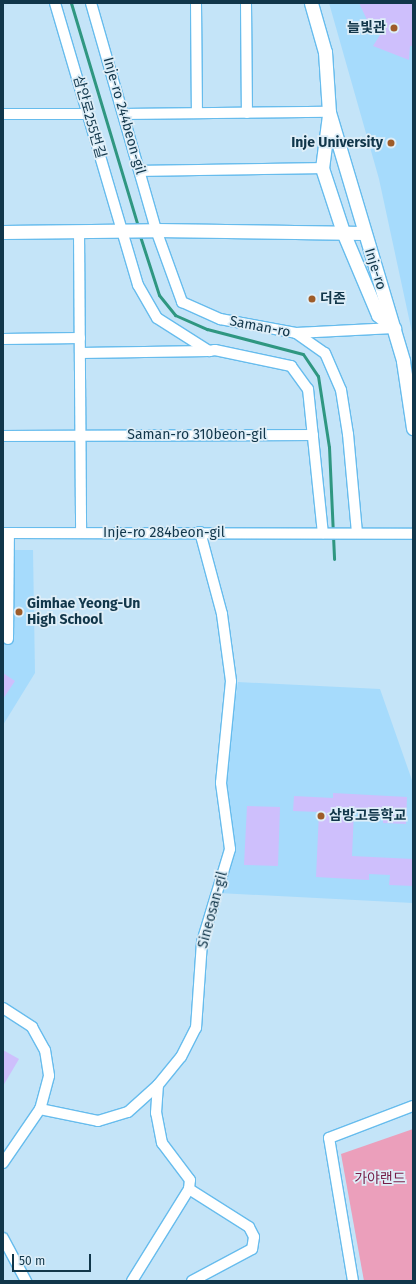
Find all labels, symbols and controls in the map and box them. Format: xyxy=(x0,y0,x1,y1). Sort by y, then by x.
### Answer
place label: 늘빛관 xyxy=(347,20,386,36)
marker: 늘빛관 xyxy=(389,23,399,33)
street label: Inje-ro 244beon-gil xyxy=(99,55,149,177)
street label: 삼안로255번길 xyxy=(69,74,109,160)
place label: Inje University xyxy=(291,135,383,151)
marker: Inje University xyxy=(386,138,396,148)
street label: Inje-ro xyxy=(360,246,390,292)
place label: 더존 xyxy=(320,291,346,307)
marker: 더존 xyxy=(307,294,317,304)
street label: Saman-ro xyxy=(228,313,292,341)
street label: Saman-ro 310beon-gil xyxy=(127,427,267,443)
street label: Inje-ro 284beon-gil xyxy=(103,525,225,541)
place label: Gimhae Yeong-Un High School xyxy=(27,596,140,628)
marker: Gimhae Yeong-Un High School xyxy=(14,607,24,617)
place label: 삼방고등학교 xyxy=(329,808,406,824)
marker: 삼방고등학교 xyxy=(316,811,326,821)
street label: Sineosan-gil xyxy=(195,870,231,950)
park label: 가야랜드 xyxy=(354,1171,406,1187)
scale bar xyxy=(14,1246,93,1272)
text: 50 m xyxy=(19,1254,45,1268)

